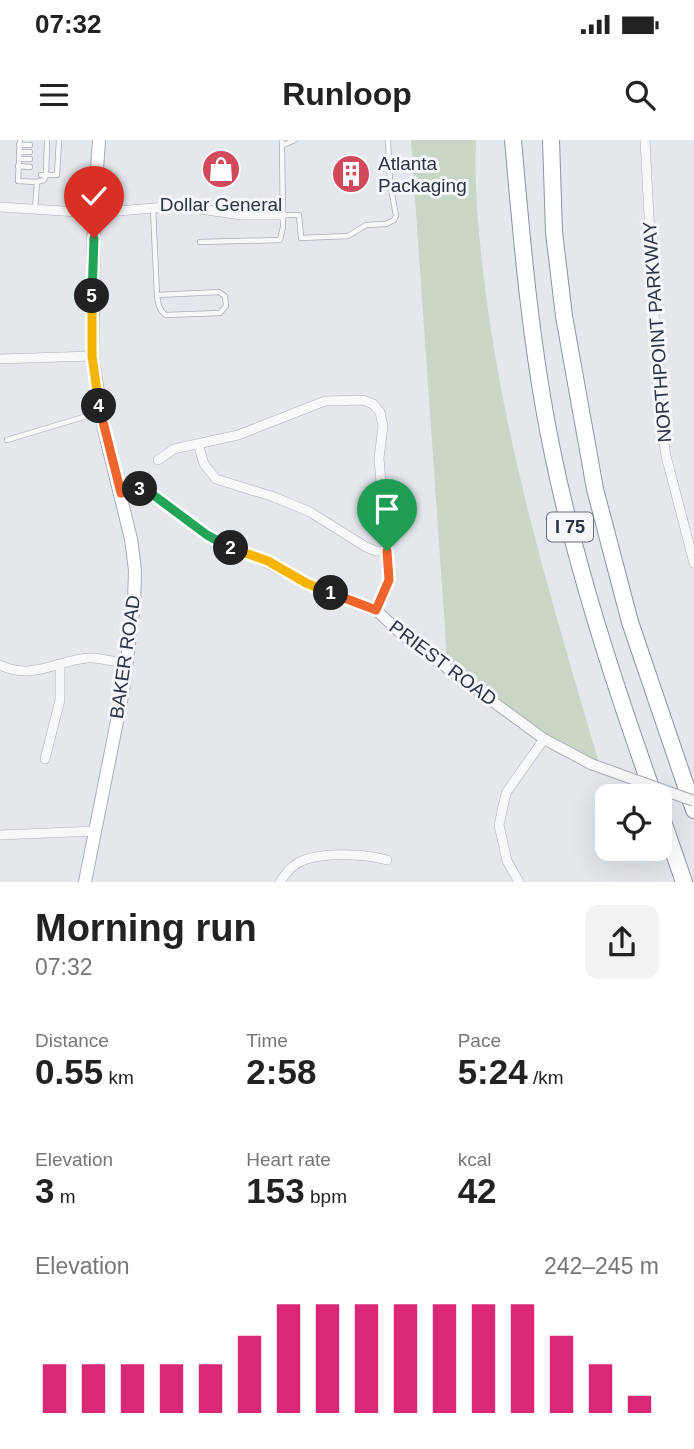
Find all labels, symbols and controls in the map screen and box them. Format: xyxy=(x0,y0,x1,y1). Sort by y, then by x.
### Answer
text: 07:32 xyxy=(35,9,102,39)
icon: menu xyxy=(35,76,73,114)
text: Runloop xyxy=(282,76,412,112)
icon: search xyxy=(621,76,659,114)
shop icon: Dollar General xyxy=(200,148,242,190)
building icon: Atlanta Packaging xyxy=(330,153,372,195)
place label: Atlanta Packaging xyxy=(378,153,467,196)
pin xyxy=(64,166,124,238)
icon: check xyxy=(75,177,113,215)
place label: Dollar General xyxy=(160,194,282,215)
street label: NORTHPOINT PARKWAY xyxy=(639,220,675,443)
pin: 5 xyxy=(74,278,110,314)
text: 5 xyxy=(86,285,97,306)
pin: 4 xyxy=(82,388,116,424)
text: 4 xyxy=(93,395,104,416)
pin: 3 xyxy=(122,472,158,506)
text: 3 xyxy=(134,478,145,499)
pin xyxy=(357,479,417,551)
icon: arrive xyxy=(368,490,406,528)
road number: I 75 xyxy=(547,512,593,542)
pin: 2 xyxy=(214,530,248,566)
text: 2 xyxy=(225,537,236,558)
pin: 1 xyxy=(314,575,348,610)
text: 1 xyxy=(325,582,336,603)
street label: BAKER ROAD xyxy=(106,594,144,720)
street label: PRIEST ROAD xyxy=(385,616,501,710)
map controls xyxy=(595,784,672,861)
button: locate xyxy=(595,784,672,861)
button: share xyxy=(585,905,659,979)
text: Morning run xyxy=(35,907,257,949)
text: 07:32 xyxy=(35,954,93,980)
text: Distance xyxy=(35,1030,109,1051)
text: Time xyxy=(246,1030,288,1051)
text: Pace xyxy=(458,1030,501,1051)
text: 0.55 xyxy=(35,1052,103,1091)
text: 2:58 xyxy=(246,1052,316,1091)
text: 5:24 xyxy=(458,1052,528,1091)
text: km xyxy=(103,1067,134,1088)
text: /km xyxy=(528,1067,564,1088)
text: Elevation xyxy=(35,1149,113,1170)
text: Heart rate xyxy=(246,1149,331,1170)
text: kcal xyxy=(458,1149,491,1170)
text: 3 xyxy=(35,1171,54,1210)
text: 153 xyxy=(246,1171,305,1210)
text: 42 xyxy=(458,1171,497,1210)
text: m xyxy=(54,1186,76,1207)
text: bpm xyxy=(305,1186,347,1207)
text: Elevation xyxy=(35,1253,130,1279)
text: 242–245 m xyxy=(544,1253,659,1279)

